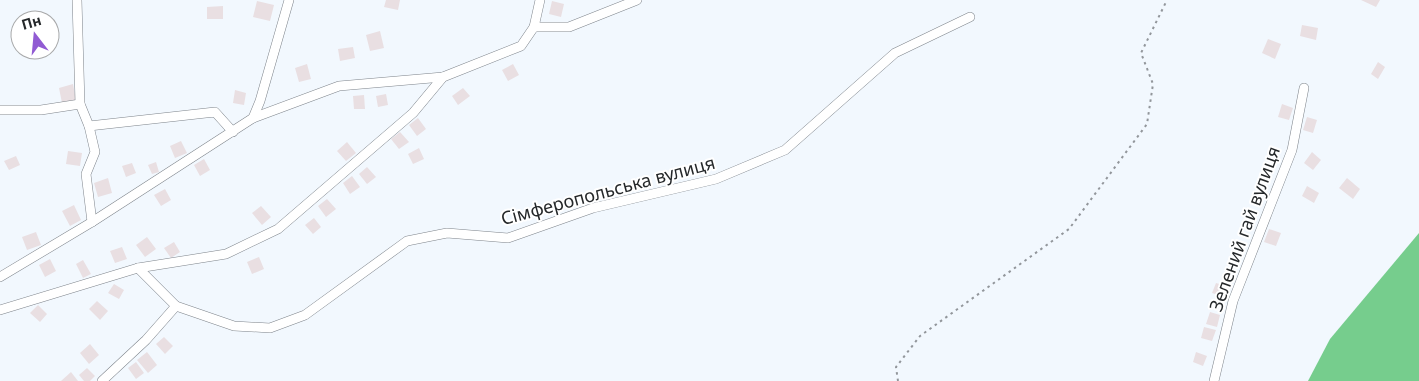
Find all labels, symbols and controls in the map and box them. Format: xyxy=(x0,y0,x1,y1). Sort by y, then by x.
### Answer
north arrow xyxy=(10,10,60,60)
text: Пн xyxy=(19,10,43,34)
street label: Зелений гай вулиця xyxy=(1203,143,1285,315)
street label: Сімферопольська вулиця xyxy=(498,150,717,230)

